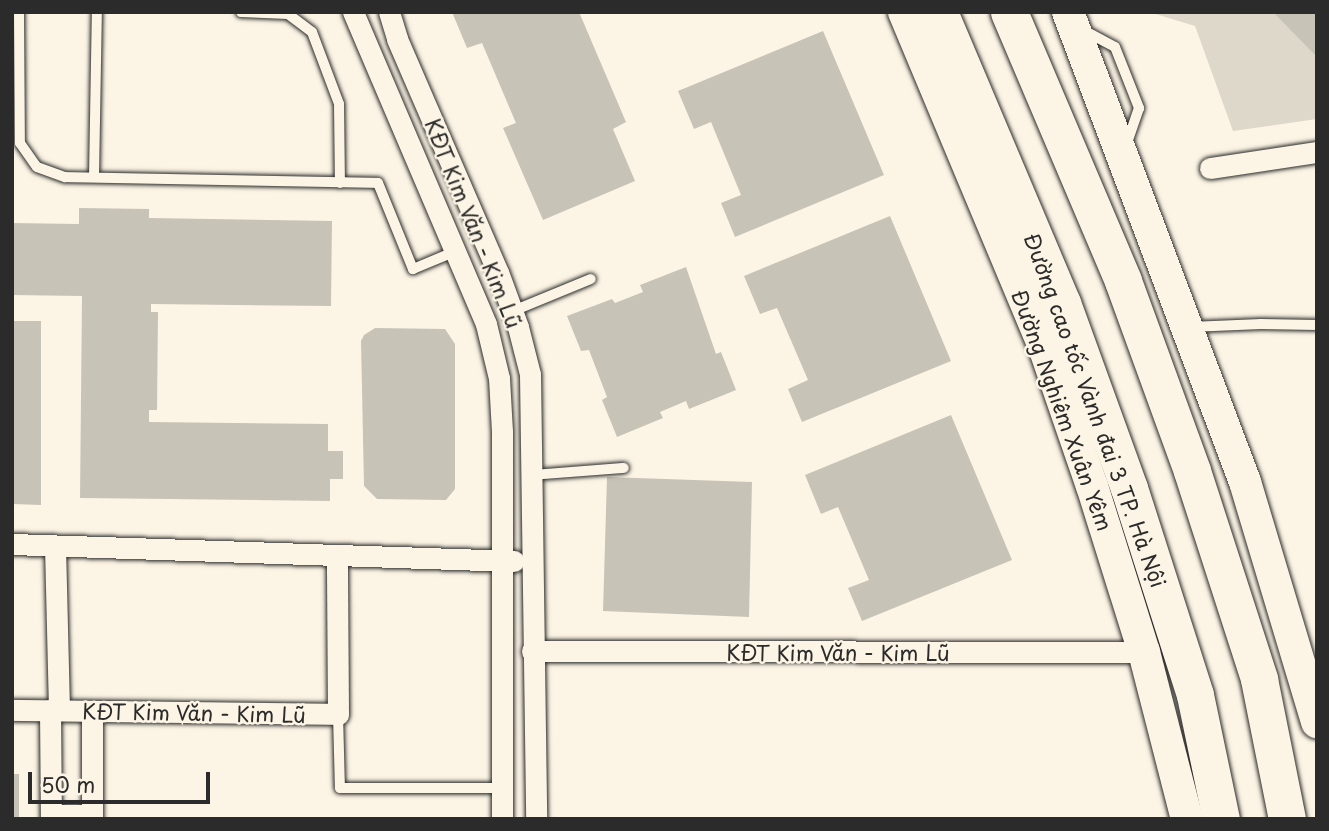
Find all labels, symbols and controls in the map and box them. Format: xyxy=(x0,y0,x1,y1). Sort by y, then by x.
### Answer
street label: KĐT Kim Văn - Kim Lũ xyxy=(419,112,529,334)
street label: Đường cao tốc Vành đai 3 TP. Hà Nội xyxy=(1020,229,1172,591)
street label: Đường Nghiêm Xuân Yêm xyxy=(1008,286,1118,534)
street label: KĐT Kim Văn - Kim Lũ xyxy=(724,639,952,665)
street label: KĐT Kim Văn - Kim Lũ xyxy=(79,697,309,727)
scale bar xyxy=(32,758,214,802)
text: 50 m xyxy=(41,768,95,800)

